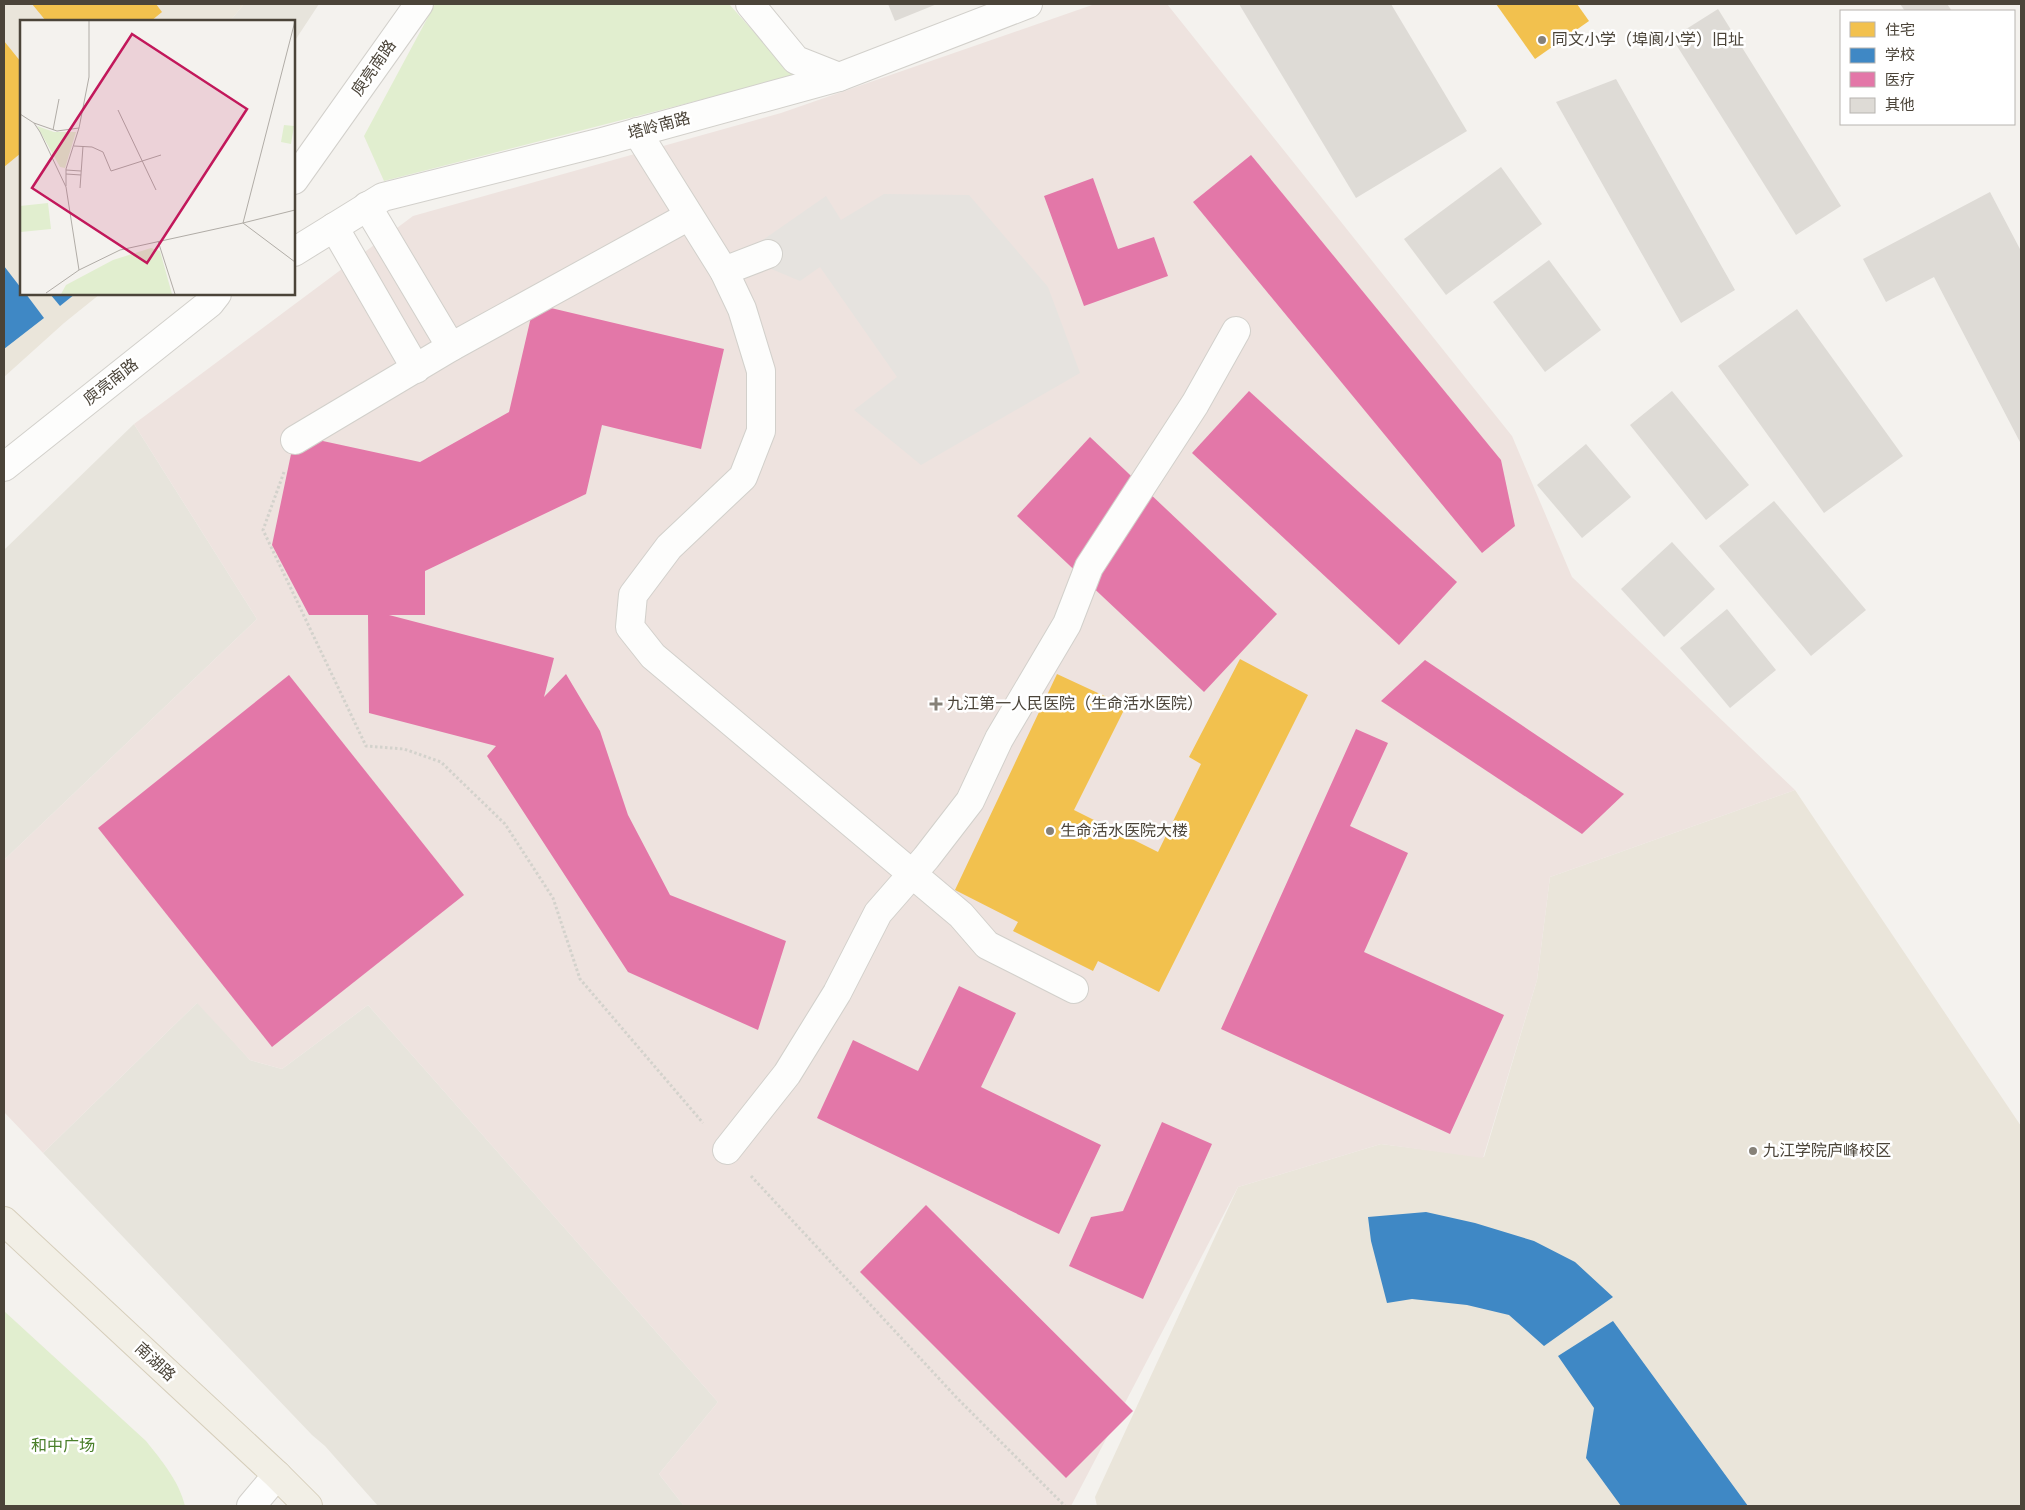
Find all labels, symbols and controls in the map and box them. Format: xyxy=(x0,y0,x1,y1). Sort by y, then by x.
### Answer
legend xyxy=(1840,10,2015,125)
inset map xyxy=(20,20,295,295)
text: 住宅 xyxy=(1885,20,1915,41)
place label: 同文小学（埠阆小学）旧址 xyxy=(1552,29,1744,51)
marker: 同文小学（埠阆小学）旧址 xyxy=(1536,34,1548,46)
street label: 庾亮南路 xyxy=(347,35,401,101)
text: 学校 xyxy=(1885,45,1915,66)
text: 医疗 xyxy=(1885,70,1915,91)
text: 其他 xyxy=(1885,95,1915,116)
street label: 塔岭南路 xyxy=(625,107,693,145)
street label: 庾亮南路 xyxy=(79,354,143,410)
place label: 九江第一人民医院（生命活水医院） xyxy=(947,693,1203,715)
marker: 九江第一人民医院（生命活水医院） xyxy=(929,697,943,711)
place label: 生命活水医院大楼 xyxy=(1060,820,1188,842)
marker: 生命活水医院大楼 xyxy=(1044,825,1056,837)
place label: 九江学院庐峰校区 xyxy=(1763,1140,1891,1162)
marker: 九江学院庐峰校区 xyxy=(1747,1145,1759,1157)
street label: 南湖路 xyxy=(130,1338,180,1386)
park label: 和中广场 xyxy=(31,1435,95,1457)

